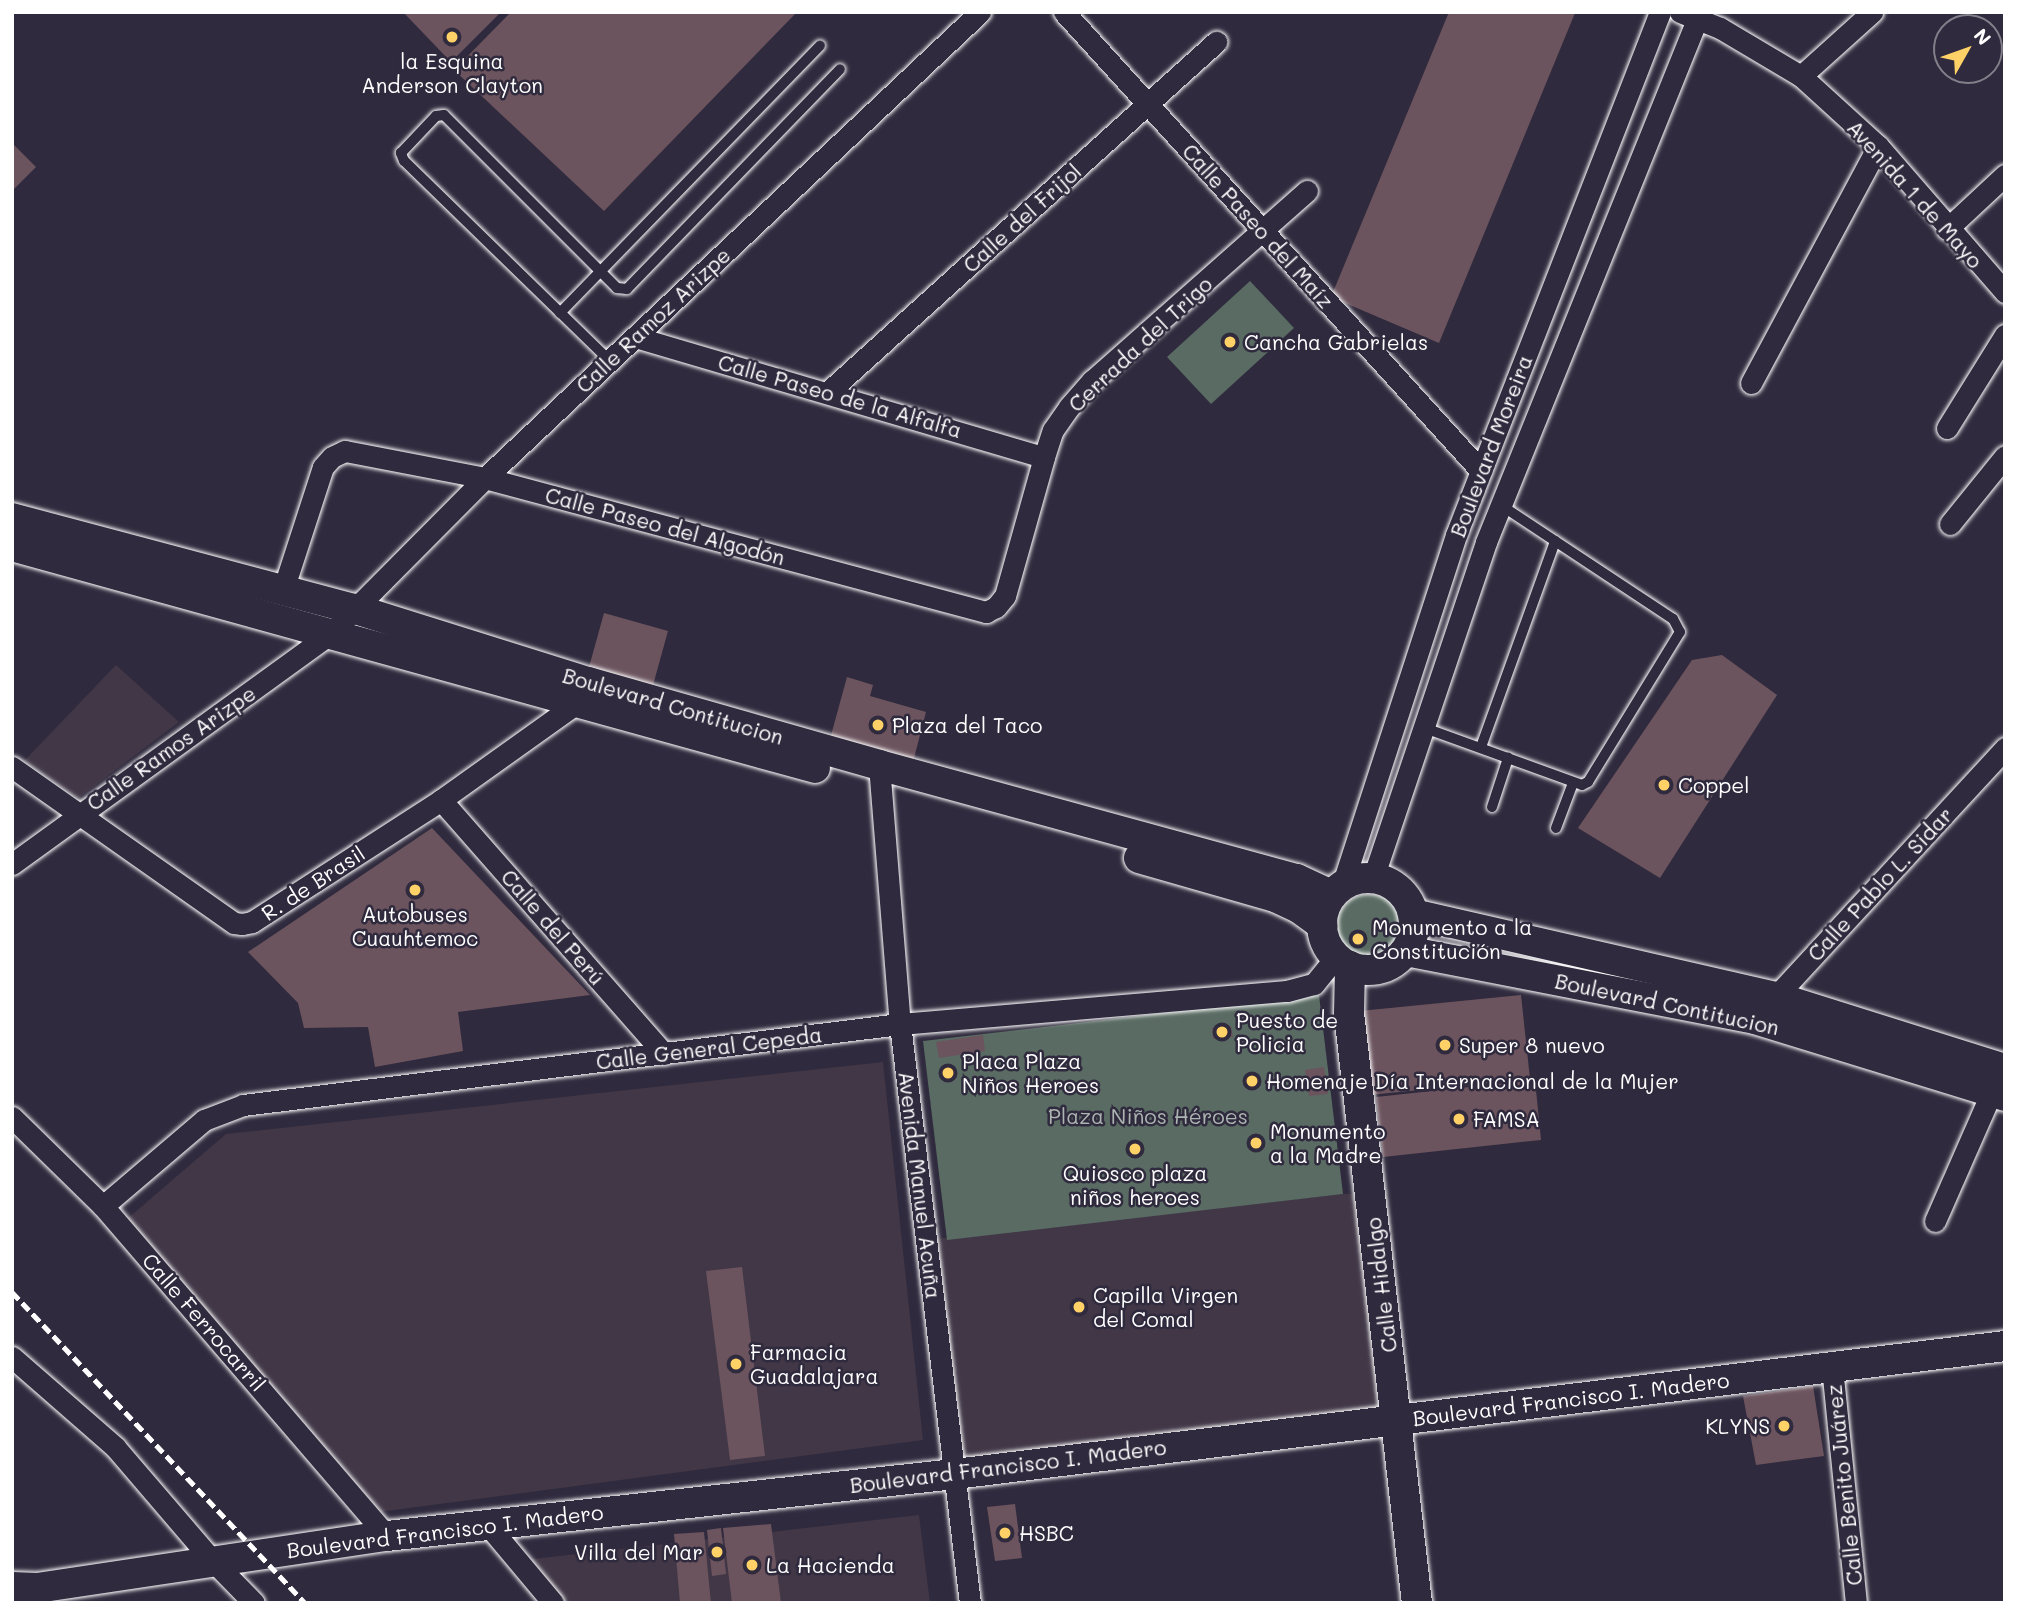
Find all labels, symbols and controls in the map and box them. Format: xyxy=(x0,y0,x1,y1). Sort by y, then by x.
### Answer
north arrow xyxy=(1933,14,2003,84)
text: N xyxy=(1969,23,1997,50)
marker: la Esquina Anderson Clayton xyxy=(444,29,460,45)
place label: la Esquina Anderson Clayton xyxy=(361,48,543,98)
street label: Avenida 1 de Mayo xyxy=(1842,115,1988,273)
street label: Calle Paseo del Maíz xyxy=(1177,138,1339,314)
street label: Calle del Frijol xyxy=(958,158,1086,278)
street label: Calle Ramoz Arizpe xyxy=(571,242,735,398)
street label: Cerrada del Trigo xyxy=(1063,271,1217,417)
place label: Cancha Gabrielas xyxy=(1244,329,1428,355)
marker: Cancha Gabrielas xyxy=(1222,334,1238,350)
street label: Calle Paseo de la Alfalfa xyxy=(715,349,965,443)
street label: Boulevard Moreira xyxy=(1445,351,1537,541)
street label: Calle Paseo del Algodón xyxy=(543,482,787,570)
street label: Boulevard Contitucion xyxy=(560,662,786,750)
street label: Calle Ramos Arizpe xyxy=(82,680,260,816)
place label: Plaza del Taco xyxy=(892,712,1043,738)
marker: Plaza del Taco xyxy=(870,717,886,733)
place label: Coppel xyxy=(1678,772,1750,798)
marker: Coppel xyxy=(1656,777,1672,793)
street label: Calle Pablo L. Sidar xyxy=(1802,802,1958,966)
street label: R. de Brasil xyxy=(257,840,369,926)
street label: Calle del Perú xyxy=(496,864,610,990)
marker: Autobuses Cuauhtemoc xyxy=(407,882,423,898)
place label: Autobuses Cuauhtemoc xyxy=(352,901,478,951)
place label: Monumento a la Constitución xyxy=(1372,914,1532,964)
marker: Monumento a la Constitución xyxy=(1350,931,1366,947)
street label: Boulevard Contitucion xyxy=(1553,968,1781,1040)
place label: Puesto de Policia xyxy=(1236,1007,1338,1057)
street label: Calle General Cepeda xyxy=(595,1022,823,1074)
marker: Puesto de Policia xyxy=(1214,1024,1230,1040)
place label: Super 8 nuevo xyxy=(1459,1032,1605,1058)
marker: Super 8 nuevo xyxy=(1437,1037,1453,1053)
place label: Placa Plaza Niños Heroes xyxy=(962,1048,1099,1098)
marker: Placa Plaza Niños Heroes xyxy=(940,1065,956,1081)
place label: Homenaje Día Internacional de la Mujer xyxy=(1266,1068,1679,1094)
street label: Avenida Manuel Acuña xyxy=(894,1070,946,1300)
marker: Homenaje Día Internacional de la Mujer xyxy=(1244,1073,1260,1089)
park label: Plaza Niños Héroes xyxy=(1048,1103,1248,1129)
place label: FAMSA xyxy=(1473,1106,1540,1132)
marker: FAMSA xyxy=(1451,1111,1467,1127)
place label: Monumento a la Madre xyxy=(1270,1118,1385,1168)
marker: Monumento a la Madre xyxy=(1248,1135,1264,1151)
marker: Quiosco plaza niños heroes xyxy=(1127,1141,1143,1157)
place label: Quiosco plaza niños heroes xyxy=(1063,1160,1207,1210)
street label: Calle Hidalgo xyxy=(1360,1216,1402,1354)
street label: Calle Ferrocarril xyxy=(137,1248,271,1396)
place label: Capilla Virgen del Comal xyxy=(1093,1282,1238,1332)
marker: Capilla Virgen del Comal xyxy=(1071,1299,1087,1315)
place label: Farmacia Guadalajara xyxy=(750,1339,879,1389)
marker: Farmacia Guadalajara xyxy=(728,1356,744,1372)
street label: Boulevard Francisco I. Madero xyxy=(1411,1367,1731,1431)
street label: Calle Benito Juárez xyxy=(1821,1383,1867,1587)
place label: KLYNS xyxy=(1705,1413,1770,1439)
marker: KLYNS xyxy=(1776,1418,1792,1434)
street label: Boulevard Francisco I. Madero xyxy=(848,1434,1168,1498)
street label: Boulevard Francisco I. Madero xyxy=(285,1499,605,1563)
place label: HSBC xyxy=(1019,1520,1074,1546)
marker: HSBC xyxy=(997,1525,1013,1541)
place label: Villa del Mar xyxy=(574,1539,703,1565)
marker: Villa del Mar xyxy=(709,1544,725,1560)
place label: La Hacienda xyxy=(766,1552,895,1578)
marker: La Hacienda xyxy=(744,1557,760,1573)

